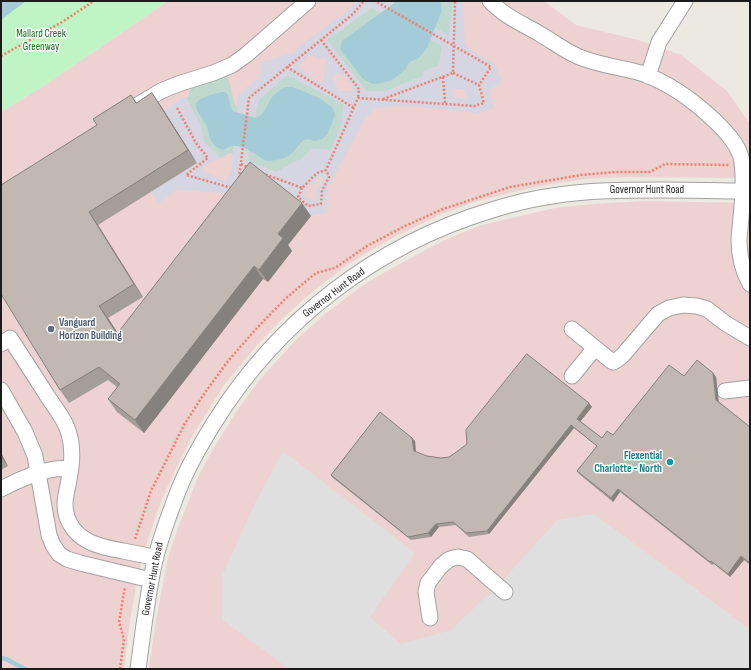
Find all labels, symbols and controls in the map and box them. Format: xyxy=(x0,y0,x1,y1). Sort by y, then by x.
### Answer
park label: Mallard Creek Greenway xyxy=(16,27,66,53)
street label: Governor Hunt Road xyxy=(610,183,684,197)
street label: Governor Hunt Road xyxy=(300,265,368,321)
place label: Vanguard Horizon Building xyxy=(59,316,122,342)
marker: Vanguard Horizon Building xyxy=(46,324,56,334)
place label: Flexential Charlotte - North xyxy=(594,449,662,475)
marker: Flexential Charlotte - North xyxy=(665,457,675,467)
street label: Governor Hunt Road xyxy=(139,541,167,617)

